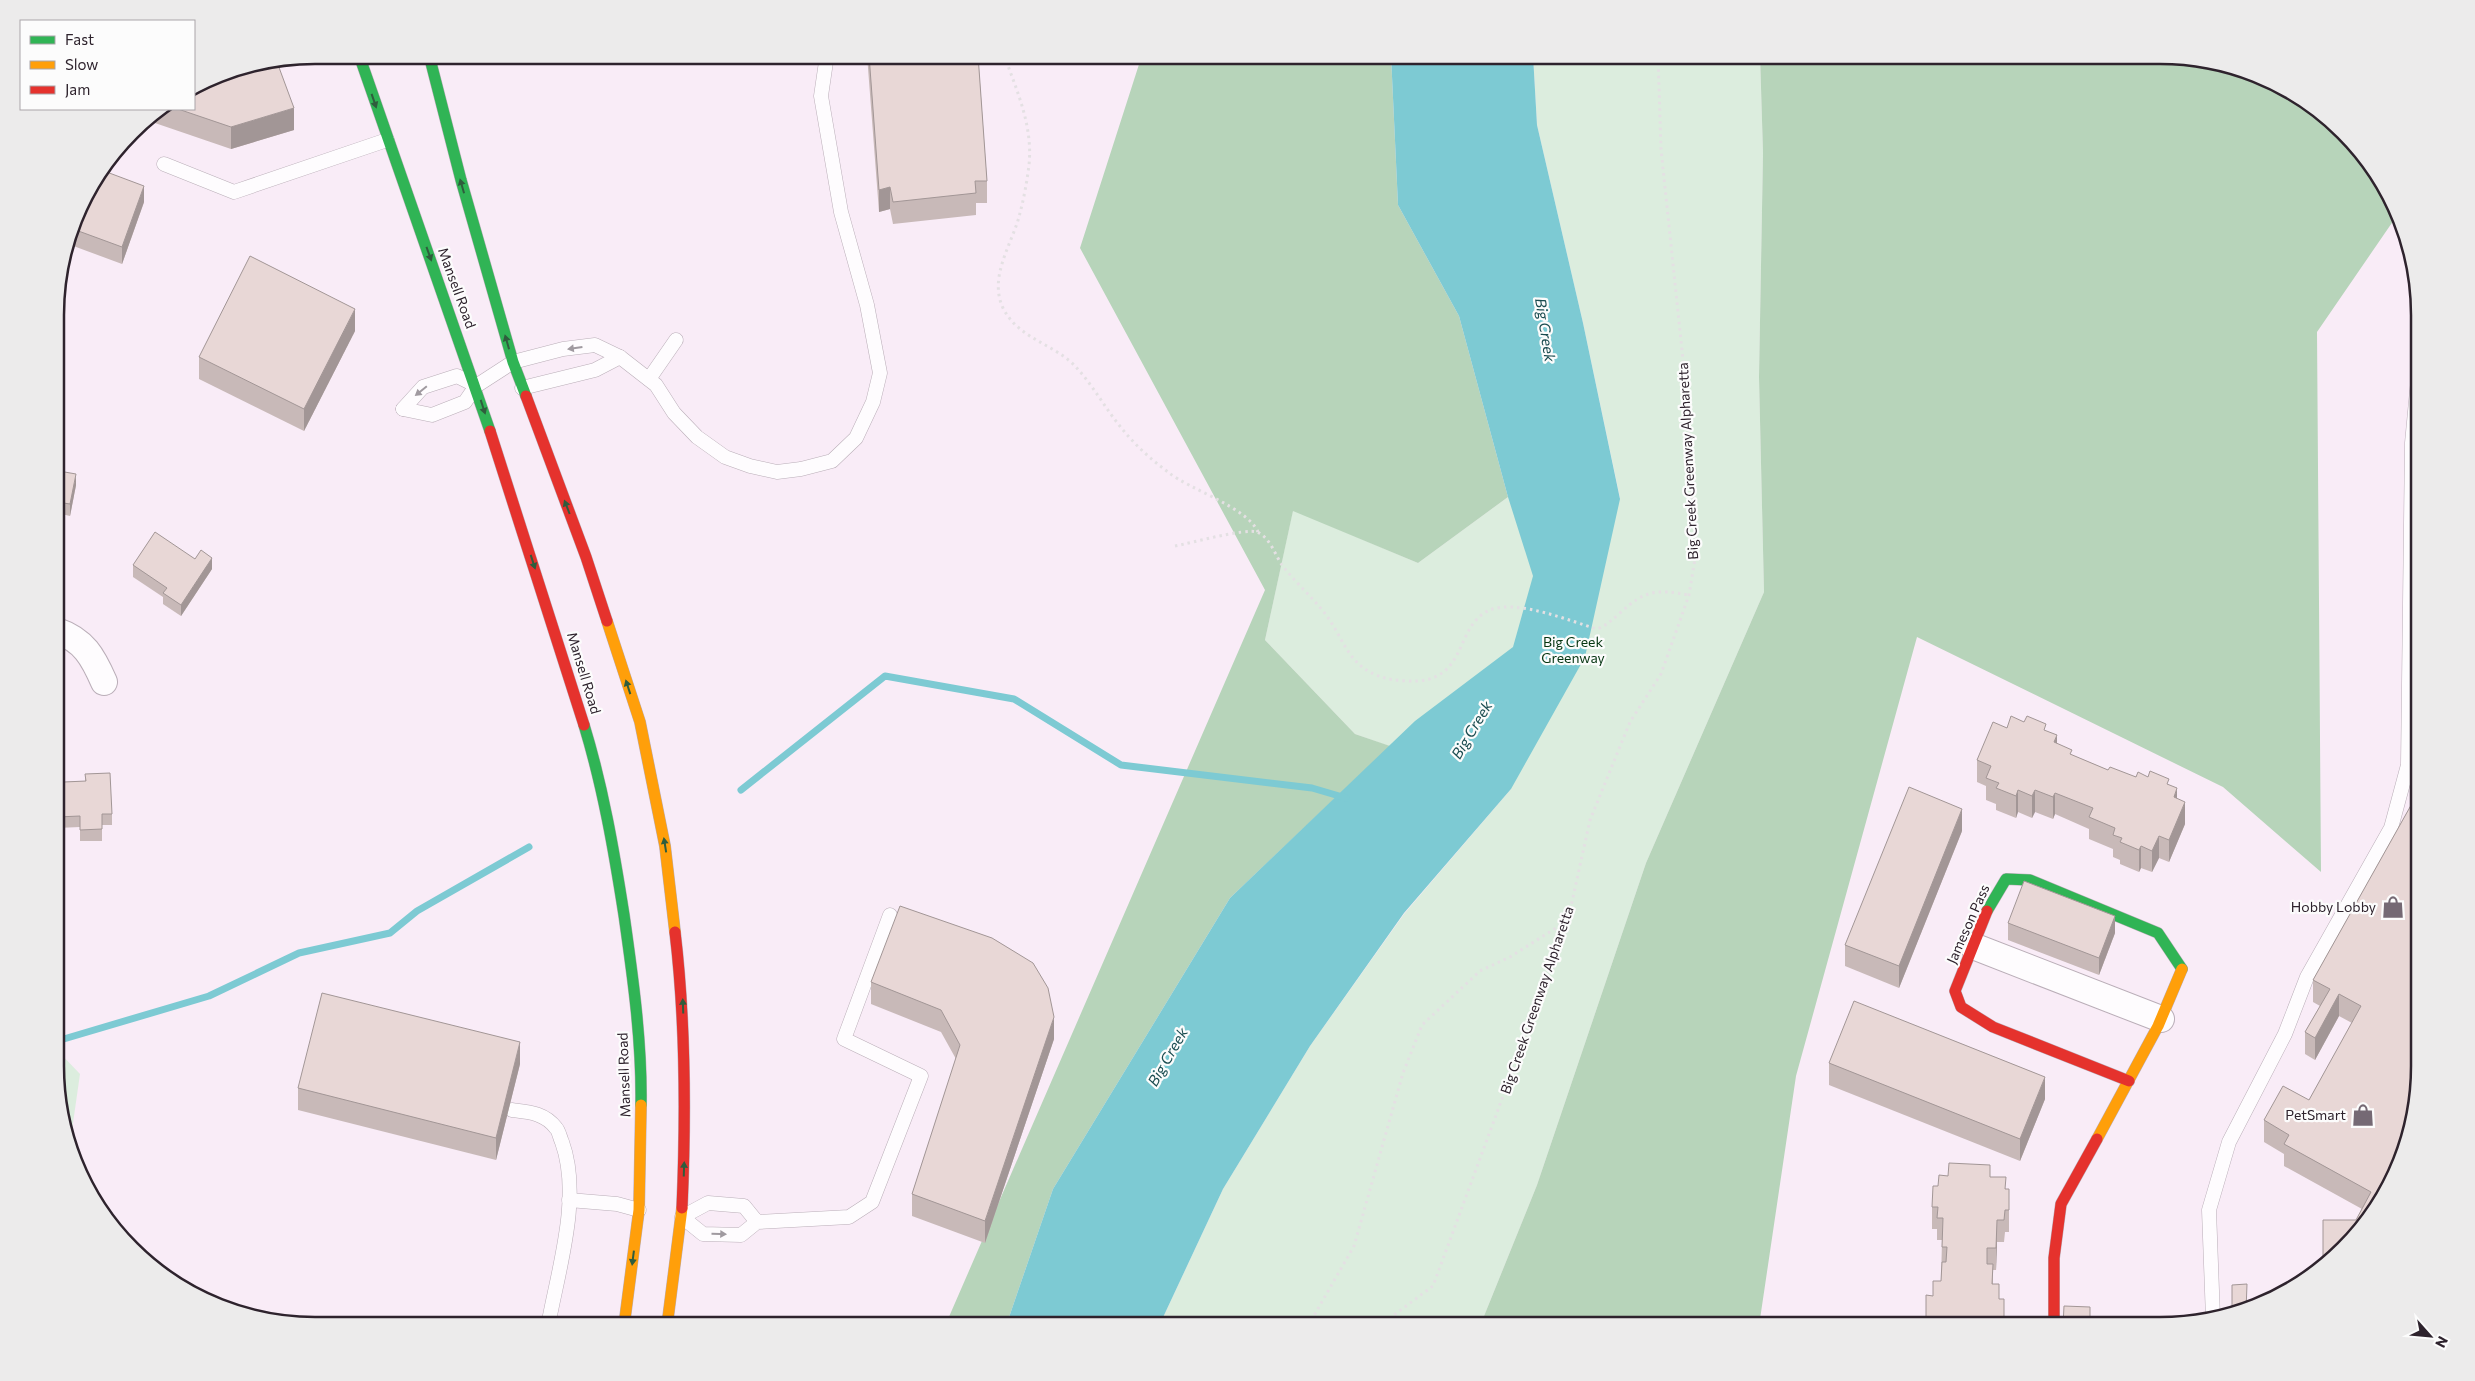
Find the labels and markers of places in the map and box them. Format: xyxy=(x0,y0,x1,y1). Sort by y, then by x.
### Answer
shop icon: Hobby Lobby xyxy=(2380,894,2406,920)
place label: Hobby Lobby xyxy=(2291,898,2376,915)
shop icon: PetSmart xyxy=(2350,1102,2376,1128)
place label: PetSmart xyxy=(2285,1106,2346,1123)

